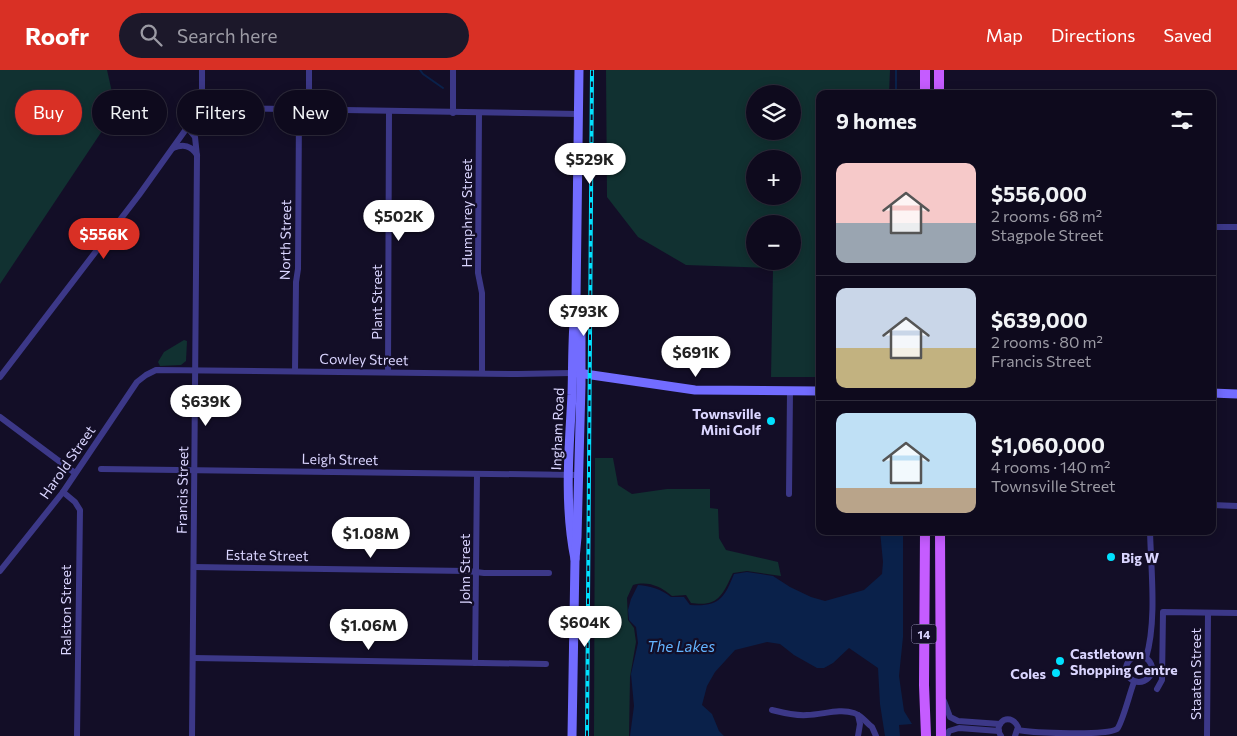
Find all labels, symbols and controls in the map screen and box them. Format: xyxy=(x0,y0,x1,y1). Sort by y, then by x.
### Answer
search box xyxy=(119,13,469,58)
text: Roofr xyxy=(25,21,89,50)
icon: search xyxy=(137,21,165,49)
text: Search here xyxy=(177,24,278,47)
text: Map xyxy=(986,24,1023,46)
text: Directions xyxy=(1051,24,1135,46)
text: Saved xyxy=(1163,24,1212,46)
map controls xyxy=(746,85,801,270)
button: layers xyxy=(746,85,801,140)
chip: Buy xyxy=(15,90,82,135)
chip: Rent xyxy=(92,90,167,135)
chip: Filters xyxy=(177,90,264,135)
chip: New xyxy=(274,90,347,135)
icon: filters xyxy=(1168,106,1196,134)
text: 9 homes xyxy=(836,108,917,133)
pin: $529K xyxy=(555,142,625,185)
text: $529K xyxy=(566,149,614,168)
button: + xyxy=(746,150,801,205)
street label: Humphrey Street xyxy=(458,158,475,267)
text: $556,000 xyxy=(991,181,1087,206)
icon: home xyxy=(876,183,936,243)
street label: North Street xyxy=(276,199,294,280)
pin: $502K xyxy=(364,200,434,242)
text: $502K xyxy=(374,206,424,225)
text: 2 rooms · 68 m² xyxy=(991,206,1102,225)
button: − xyxy=(746,215,801,270)
pin: $556K xyxy=(69,218,139,260)
text: $556K xyxy=(80,224,128,243)
text: Stagpole Street xyxy=(991,225,1104,244)
street label: Plant Street xyxy=(368,264,385,340)
pin: $793K xyxy=(549,294,619,337)
text: $793K xyxy=(560,301,608,320)
text: $639,000 xyxy=(991,307,1088,332)
icon: home xyxy=(876,308,936,368)
text: 2 rooms · 80 m² xyxy=(991,332,1103,351)
pin: $691K xyxy=(661,336,731,378)
text: $691K xyxy=(672,342,720,361)
street label: Cowley Street xyxy=(319,350,409,368)
text: Francis Street xyxy=(991,351,1091,370)
pin: $639K xyxy=(171,384,241,427)
street label: Ingham Road xyxy=(547,387,567,471)
text: $639K xyxy=(181,391,231,410)
place label: Townsville Mini Golf xyxy=(692,405,761,438)
marker: Townsville Mini Golf xyxy=(765,415,777,427)
street label: Harold Street xyxy=(36,422,99,502)
text: $1,060,000 xyxy=(991,432,1105,457)
icon: home xyxy=(876,433,936,493)
street label: Francis Street xyxy=(173,446,191,534)
street label: Leigh Street xyxy=(301,450,379,468)
text: 4 rooms · 140 m² xyxy=(991,457,1110,476)
text: Townsville Street xyxy=(991,476,1116,495)
pin: $1.08M xyxy=(330,516,412,559)
text: $1.08M xyxy=(343,523,399,542)
street label: John Street xyxy=(456,533,473,604)
street label: Estate Street xyxy=(225,546,309,564)
place label: Big W xyxy=(1121,549,1160,566)
marker: Big W xyxy=(1105,551,1117,563)
street label: Ralston Street xyxy=(57,564,74,655)
pin: $604K xyxy=(550,606,620,648)
pin: $1.06M xyxy=(328,608,410,651)
text: $604K xyxy=(560,612,610,631)
text: $1.06M xyxy=(341,615,397,634)
road number: 14 xyxy=(912,624,936,644)
street label: Staaten Street xyxy=(1187,628,1204,720)
water label: The Lakes xyxy=(647,637,715,655)
place label: Castletown Shopping Centre xyxy=(1070,645,1178,678)
marker: Castletown Shopping Centre xyxy=(1054,655,1066,667)
place label: Coles xyxy=(1010,665,1046,682)
marker: Coles xyxy=(1050,667,1062,679)

